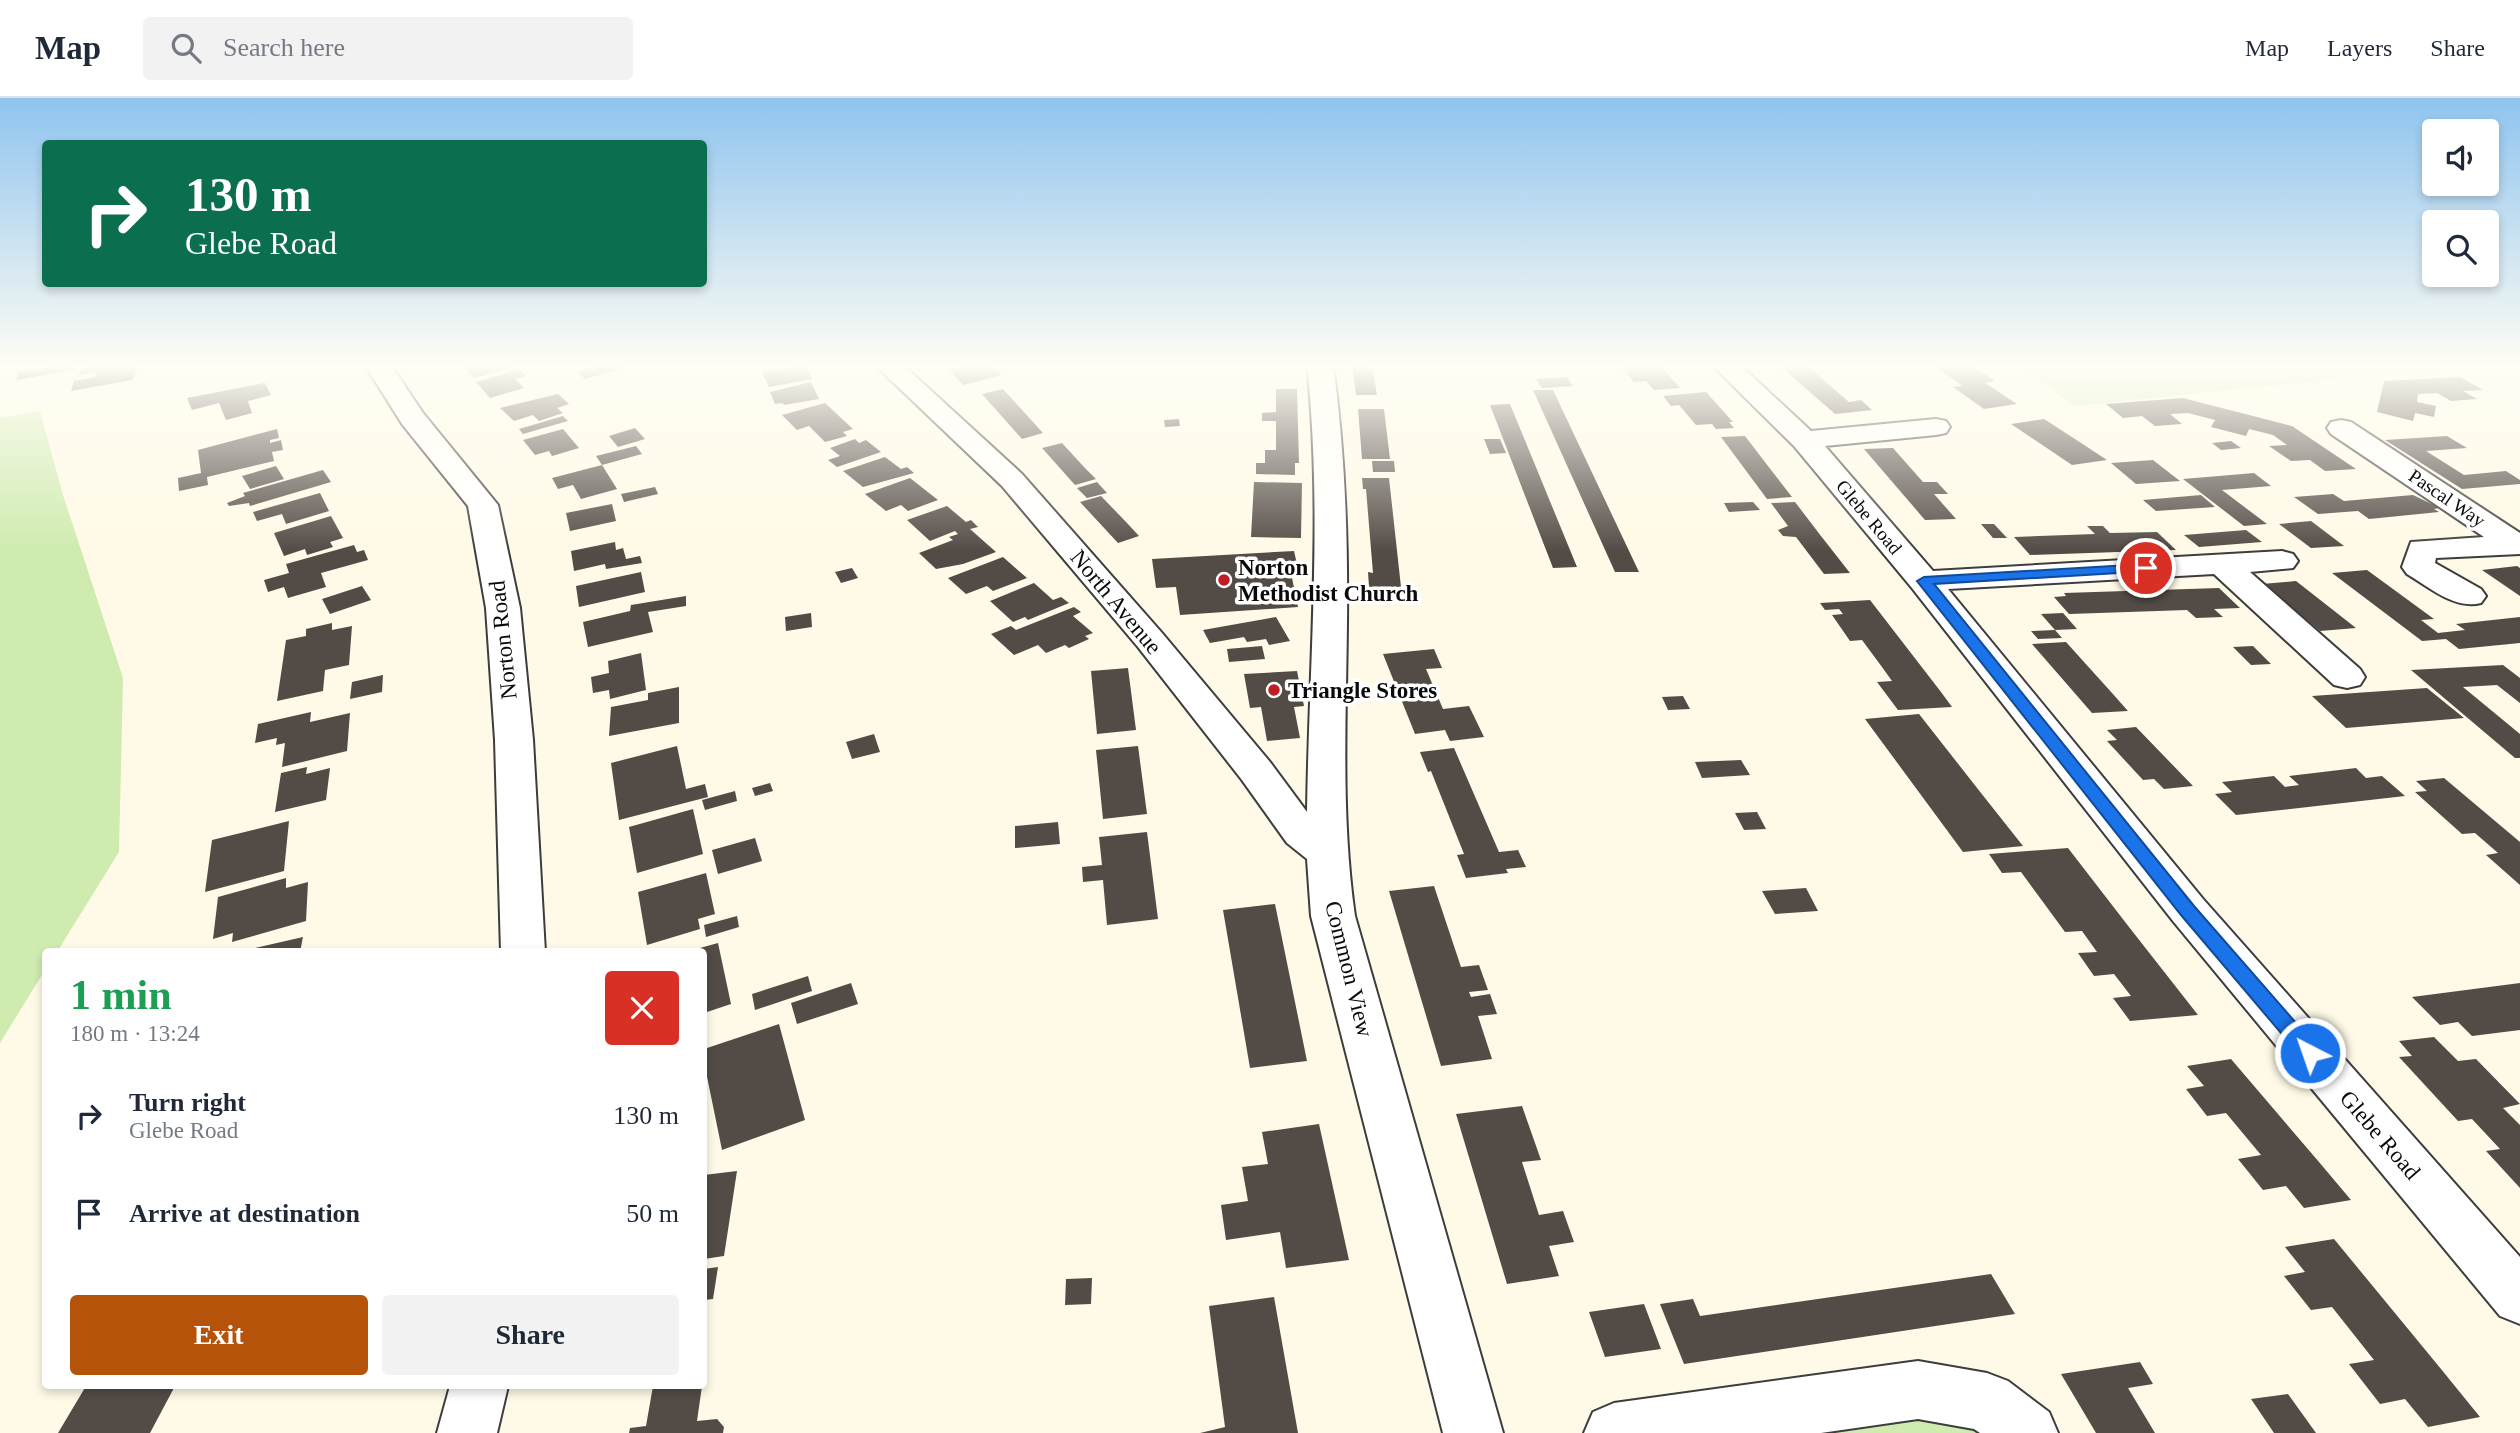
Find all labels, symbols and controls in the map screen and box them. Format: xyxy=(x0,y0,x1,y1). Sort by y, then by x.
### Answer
search box xyxy=(143,17,633,80)
icon: search xyxy=(167,29,205,67)
text: Map xyxy=(35,30,101,66)
text: Search here xyxy=(223,33,345,62)
text: Map xyxy=(2245,35,2289,61)
text: Layers xyxy=(2327,35,2392,61)
text: Share xyxy=(2430,35,2485,61)
map controls xyxy=(2422,119,2499,287)
button: sound xyxy=(2422,119,2499,196)
text: 130 m xyxy=(185,167,312,222)
icon: right xyxy=(70,168,161,259)
button: search xyxy=(2422,210,2499,287)
text: Glebe Road xyxy=(185,225,337,261)
street label: Pascal Way xyxy=(2405,465,2489,531)
street label: Glebe Road xyxy=(1832,476,1906,559)
pin xyxy=(2116,538,2176,598)
street label: North Avenue xyxy=(1065,545,1167,659)
icon: arrive xyxy=(2127,549,2165,587)
place label: Norton Methodist Church xyxy=(1238,555,1419,606)
marker: Norton Methodist Church xyxy=(1216,572,1232,588)
street label: Norton Road xyxy=(484,579,522,701)
place label: Triangle Stores xyxy=(1288,678,1437,703)
marker: Triangle Stores xyxy=(1266,682,1282,698)
street label: Common View xyxy=(1320,898,1378,1040)
button: close xyxy=(605,971,679,1045)
text: 1 min xyxy=(70,972,172,1018)
position arrow xyxy=(2273,1016,2347,1090)
text: 180 m · 13:24 xyxy=(70,1021,200,1046)
street label: Glebe Road xyxy=(2335,1086,2426,1185)
text: Turn right xyxy=(129,1088,246,1117)
icon: right xyxy=(70,1097,108,1135)
text: 130 m xyxy=(613,1101,679,1130)
text: Glebe Road xyxy=(129,1118,238,1143)
icon: arrive xyxy=(70,1195,108,1233)
text: Arrive at destination xyxy=(129,1199,360,1228)
text: 50 m xyxy=(626,1199,679,1228)
button: Exit xyxy=(70,1295,368,1375)
button: Share xyxy=(382,1295,679,1375)

